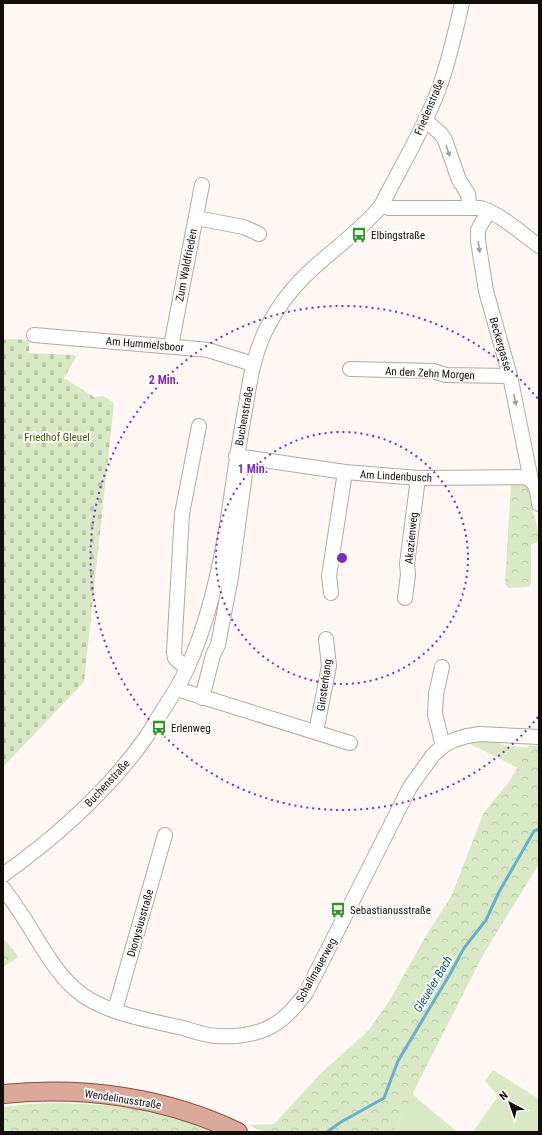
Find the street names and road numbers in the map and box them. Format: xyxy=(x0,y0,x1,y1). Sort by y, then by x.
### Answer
street label: Friedenstraße xyxy=(412,77,447,137)
street label: Zum Waldfrieden xyxy=(173,228,200,303)
street label: Beckergasse xyxy=(487,316,514,373)
street label: Am Hummelsboor xyxy=(105,335,185,354)
street label: An den Zehn Morgen xyxy=(385,365,475,382)
street label: Buchenstraße xyxy=(233,386,256,447)
street label: Am Lindenbusch xyxy=(360,468,432,485)
street label: Akazienweg xyxy=(402,511,421,565)
street label: Ginsterhang xyxy=(314,658,335,712)
street label: Buchenstraße xyxy=(82,757,133,810)
street label: Dionysiusstraße xyxy=(125,888,156,958)
street label: Schallmauerweg xyxy=(293,936,339,1005)
street label: Wendelinusstraße xyxy=(84,1087,162,1112)

